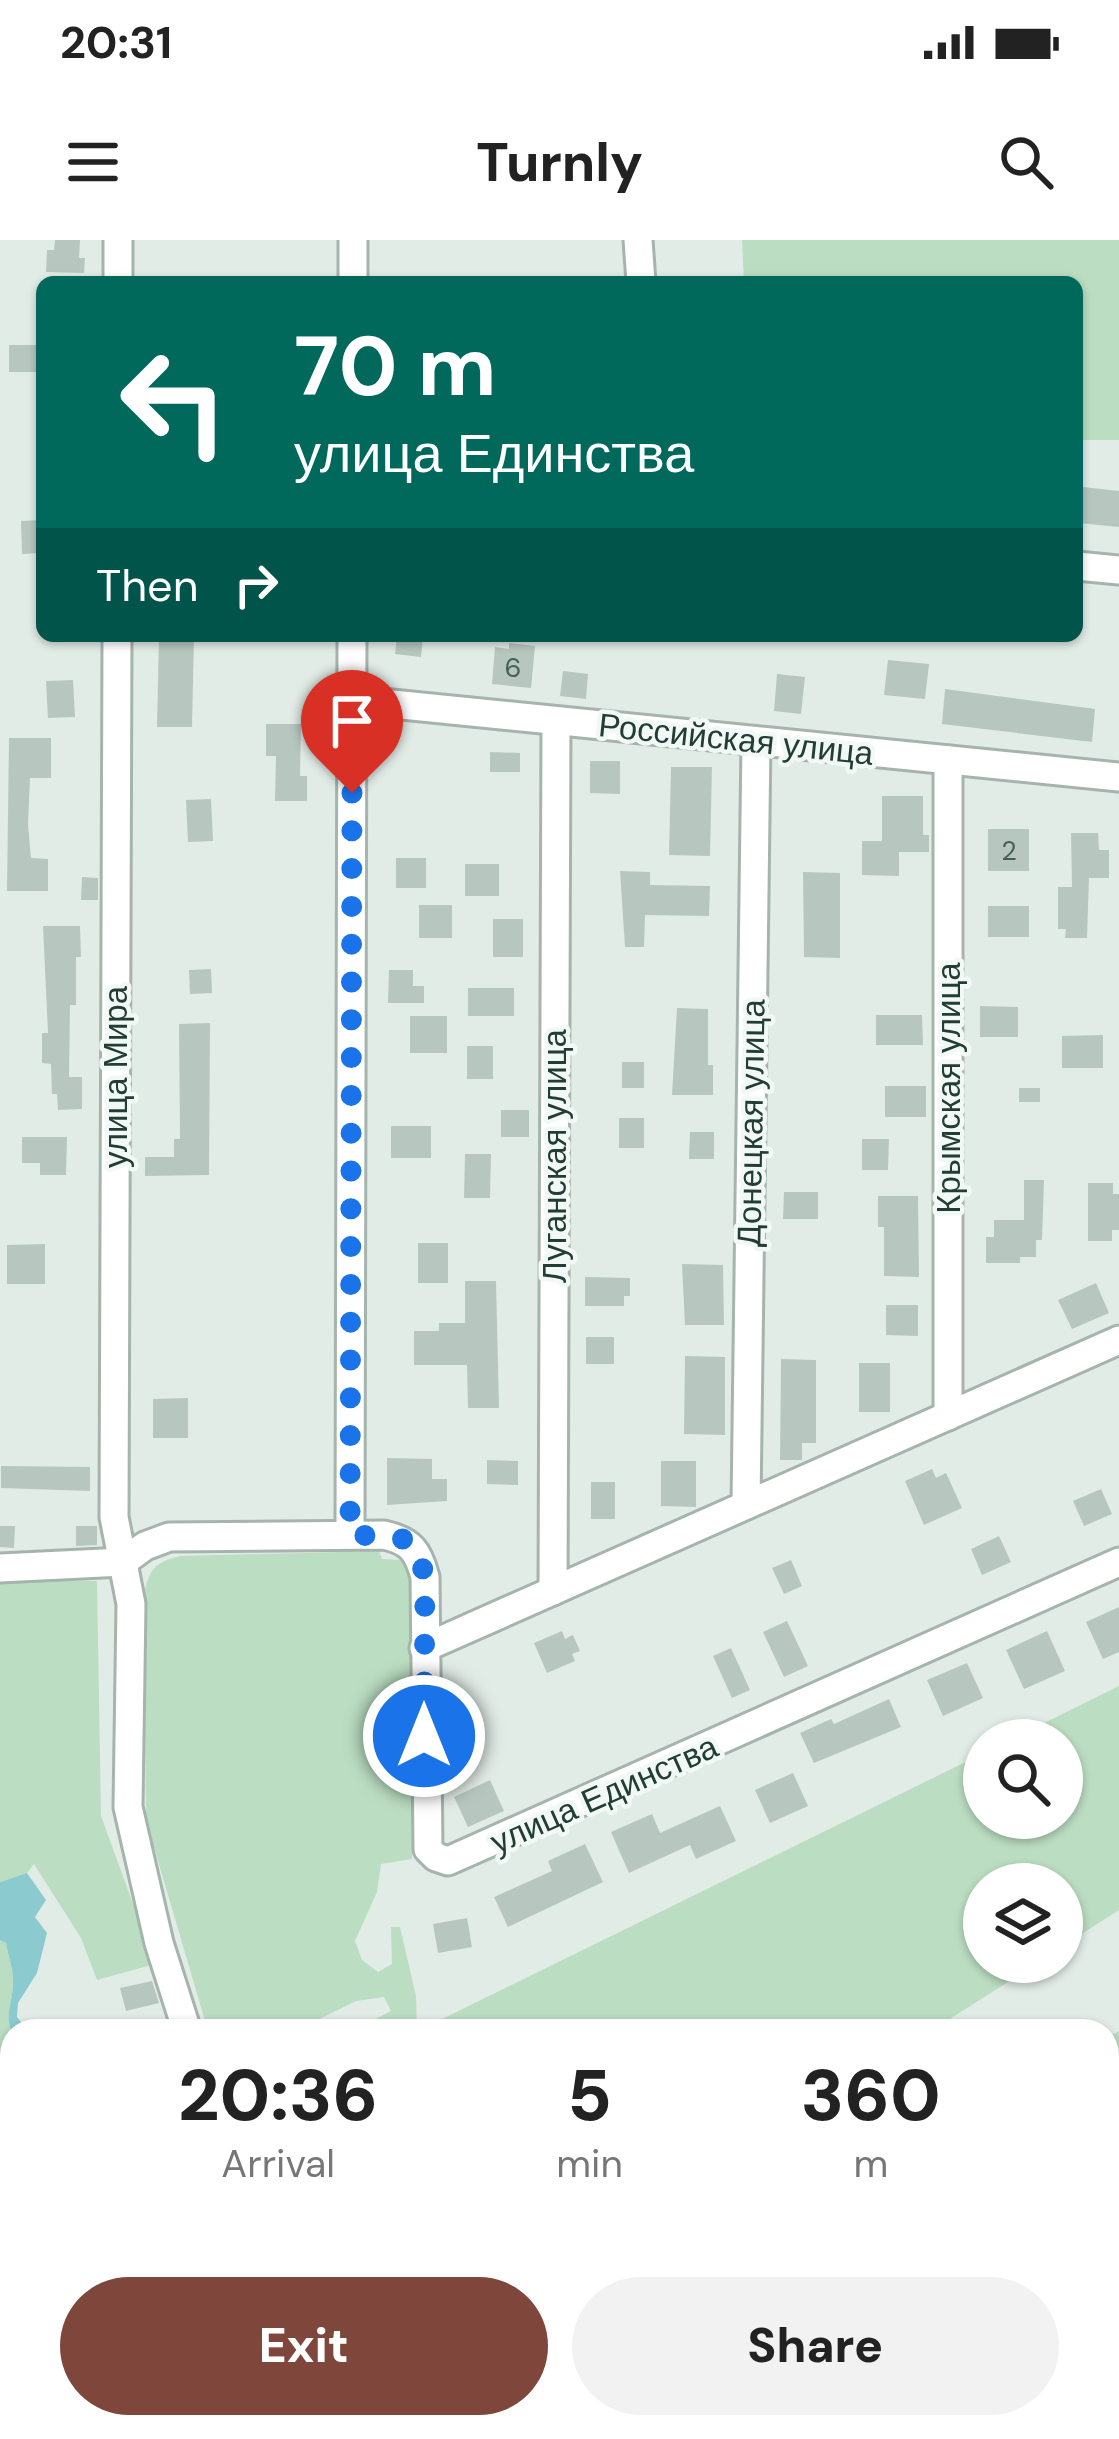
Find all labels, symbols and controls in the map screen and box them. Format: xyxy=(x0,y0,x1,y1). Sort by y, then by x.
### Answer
text: 20:31 xyxy=(60,13,172,72)
text: Turnly xyxy=(476,127,643,198)
icon: menu xyxy=(60,129,126,195)
icon: search xyxy=(993,129,1059,195)
text: 70 m xyxy=(294,312,497,421)
icon: left xyxy=(96,324,252,480)
text: улица Единства xyxy=(294,418,694,489)
icon: right xyxy=(223,552,289,618)
text: Then xyxy=(96,556,199,615)
house number: 6 xyxy=(505,650,521,685)
pin xyxy=(301,670,403,793)
icon: arrive xyxy=(319,688,385,754)
street label: Российская улица xyxy=(596,703,876,775)
house number: 2 xyxy=(1001,833,1017,868)
street label: Крымская улица xyxy=(927,962,970,1214)
street label: улица Мира xyxy=(94,985,137,1168)
street label: Донецкая улица xyxy=(727,998,775,1247)
street label: Луганская улица xyxy=(533,1028,576,1283)
position arrow xyxy=(361,1673,487,1799)
map controls xyxy=(963,1719,1083,1983)
button: search xyxy=(963,1719,1083,1839)
street label: улица Единства xyxy=(484,1724,725,1863)
button: layers xyxy=(963,1863,1083,1983)
text: 20:36 xyxy=(178,2049,378,2142)
text: 5 xyxy=(567,2049,612,2142)
text: 360 xyxy=(801,2049,941,2142)
text: Arrival xyxy=(221,2138,335,2189)
text: min xyxy=(556,2138,623,2189)
text: m xyxy=(854,2138,888,2189)
button: Exit xyxy=(60,2277,548,2415)
button: Share xyxy=(572,2277,1059,2415)

